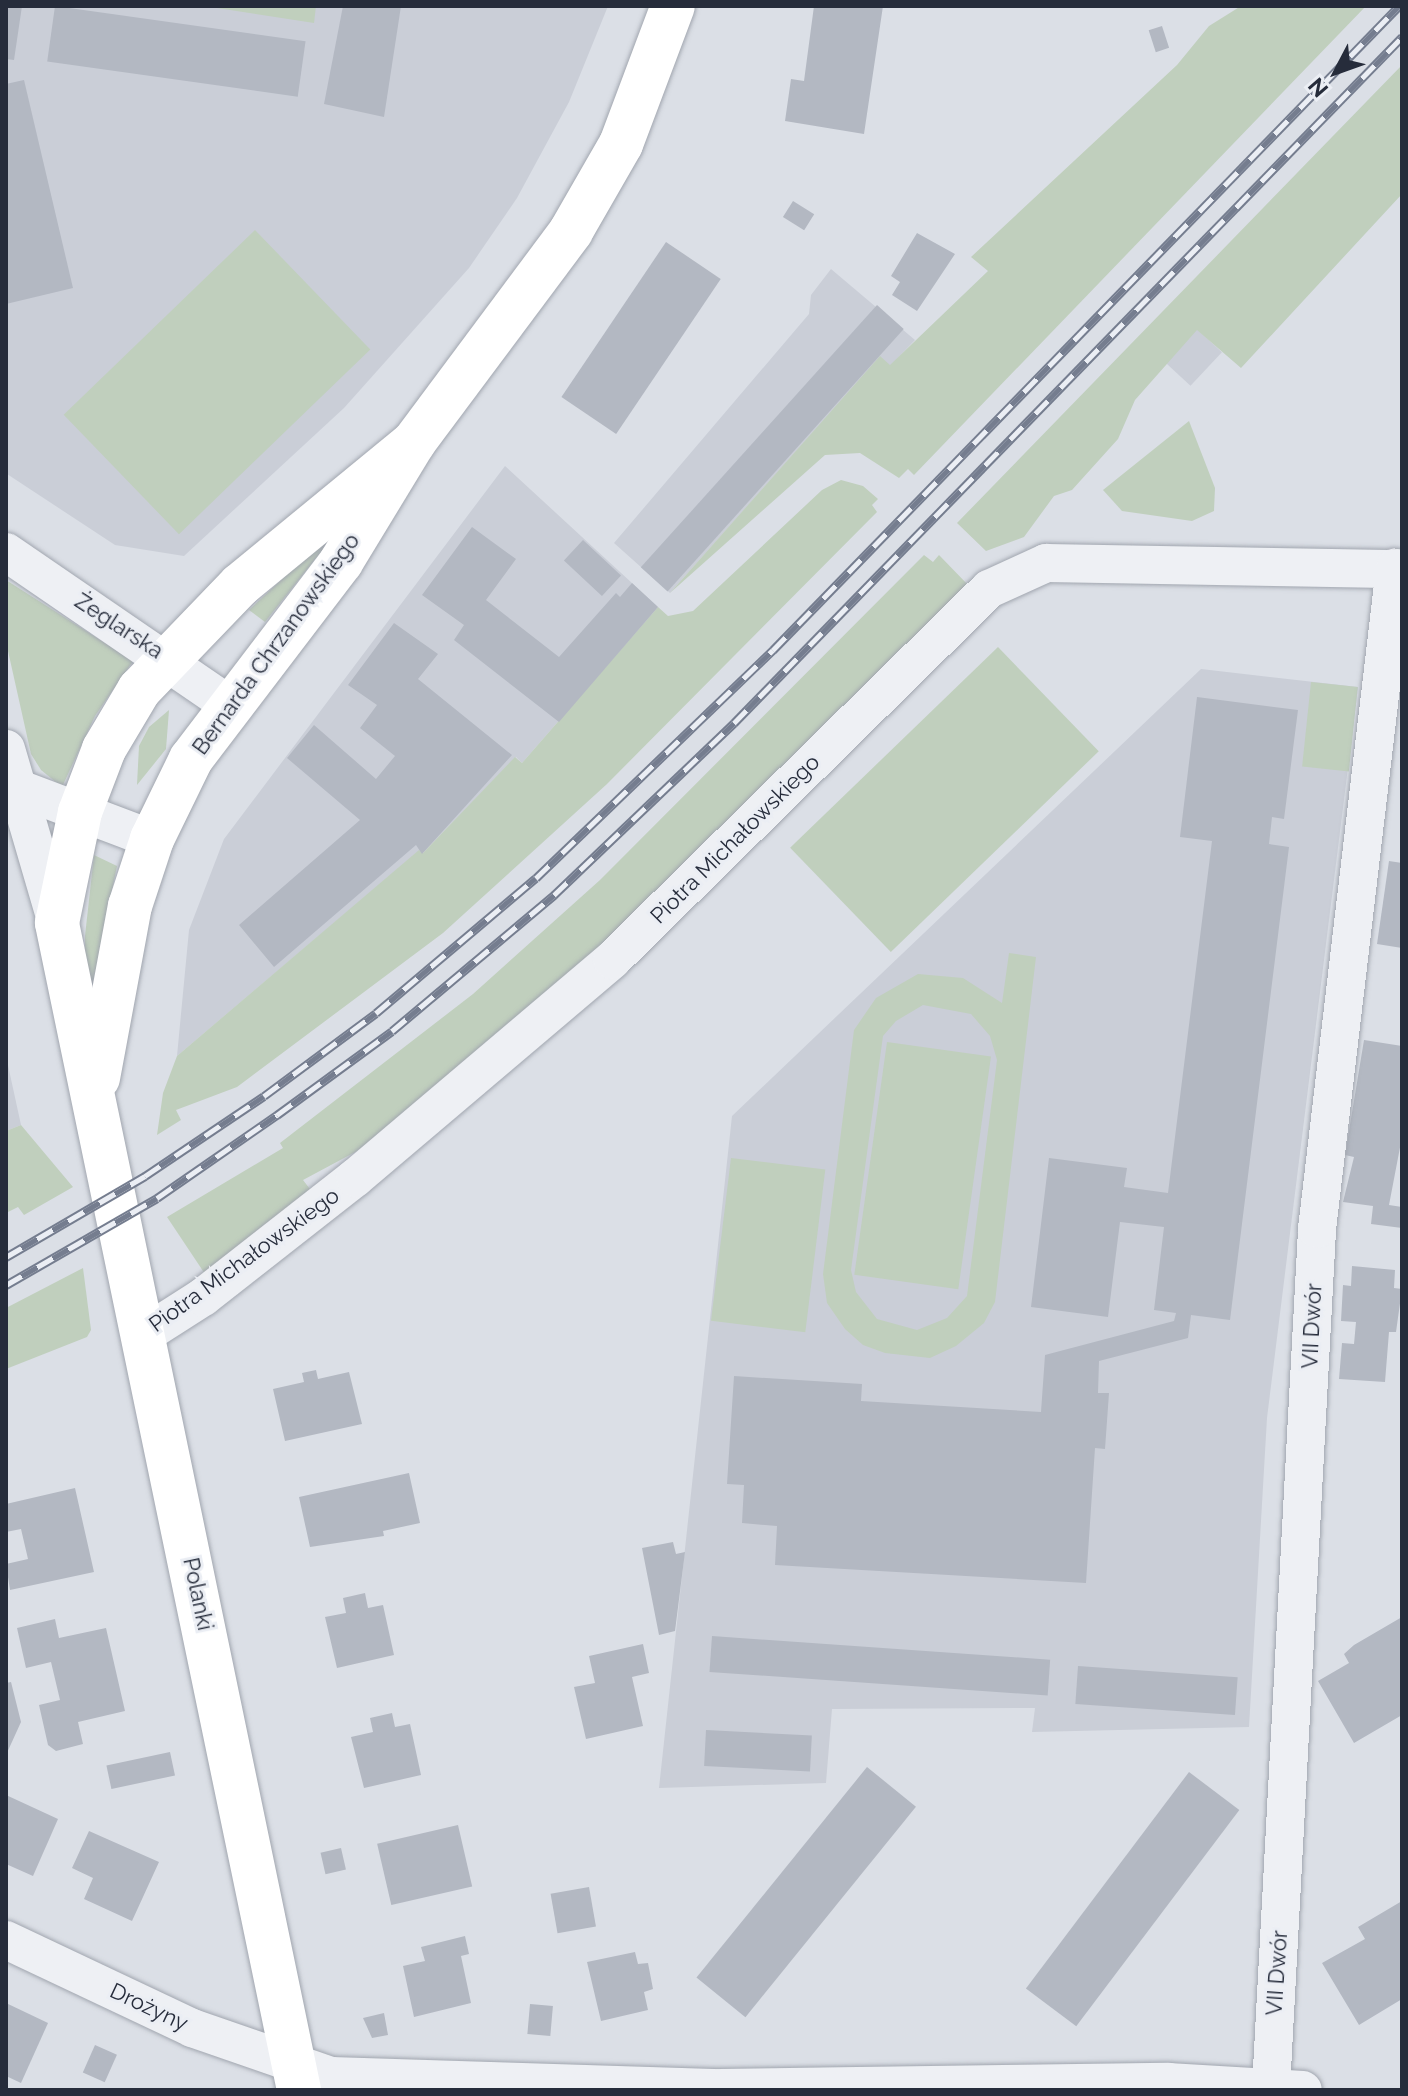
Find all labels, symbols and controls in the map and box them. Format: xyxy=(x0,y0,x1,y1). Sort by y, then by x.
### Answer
north arrow xyxy=(1296,32,1376,112)
text: N xyxy=(1303,73,1333,103)
street label: Bernarda Chrzanowskiego xyxy=(187,528,365,760)
street label: Żeglarska xyxy=(70,588,168,664)
street label: Piotra Michałowskiego xyxy=(645,749,825,929)
street label: Piotra Michałowskiego xyxy=(144,1182,344,1338)
street label: VII Dwór xyxy=(1297,1283,1327,1369)
street label: Polanki xyxy=(177,1555,219,1633)
street label: VII Dwór xyxy=(1261,1929,1293,2017)
street label: Drożyny xyxy=(106,1977,192,2037)

